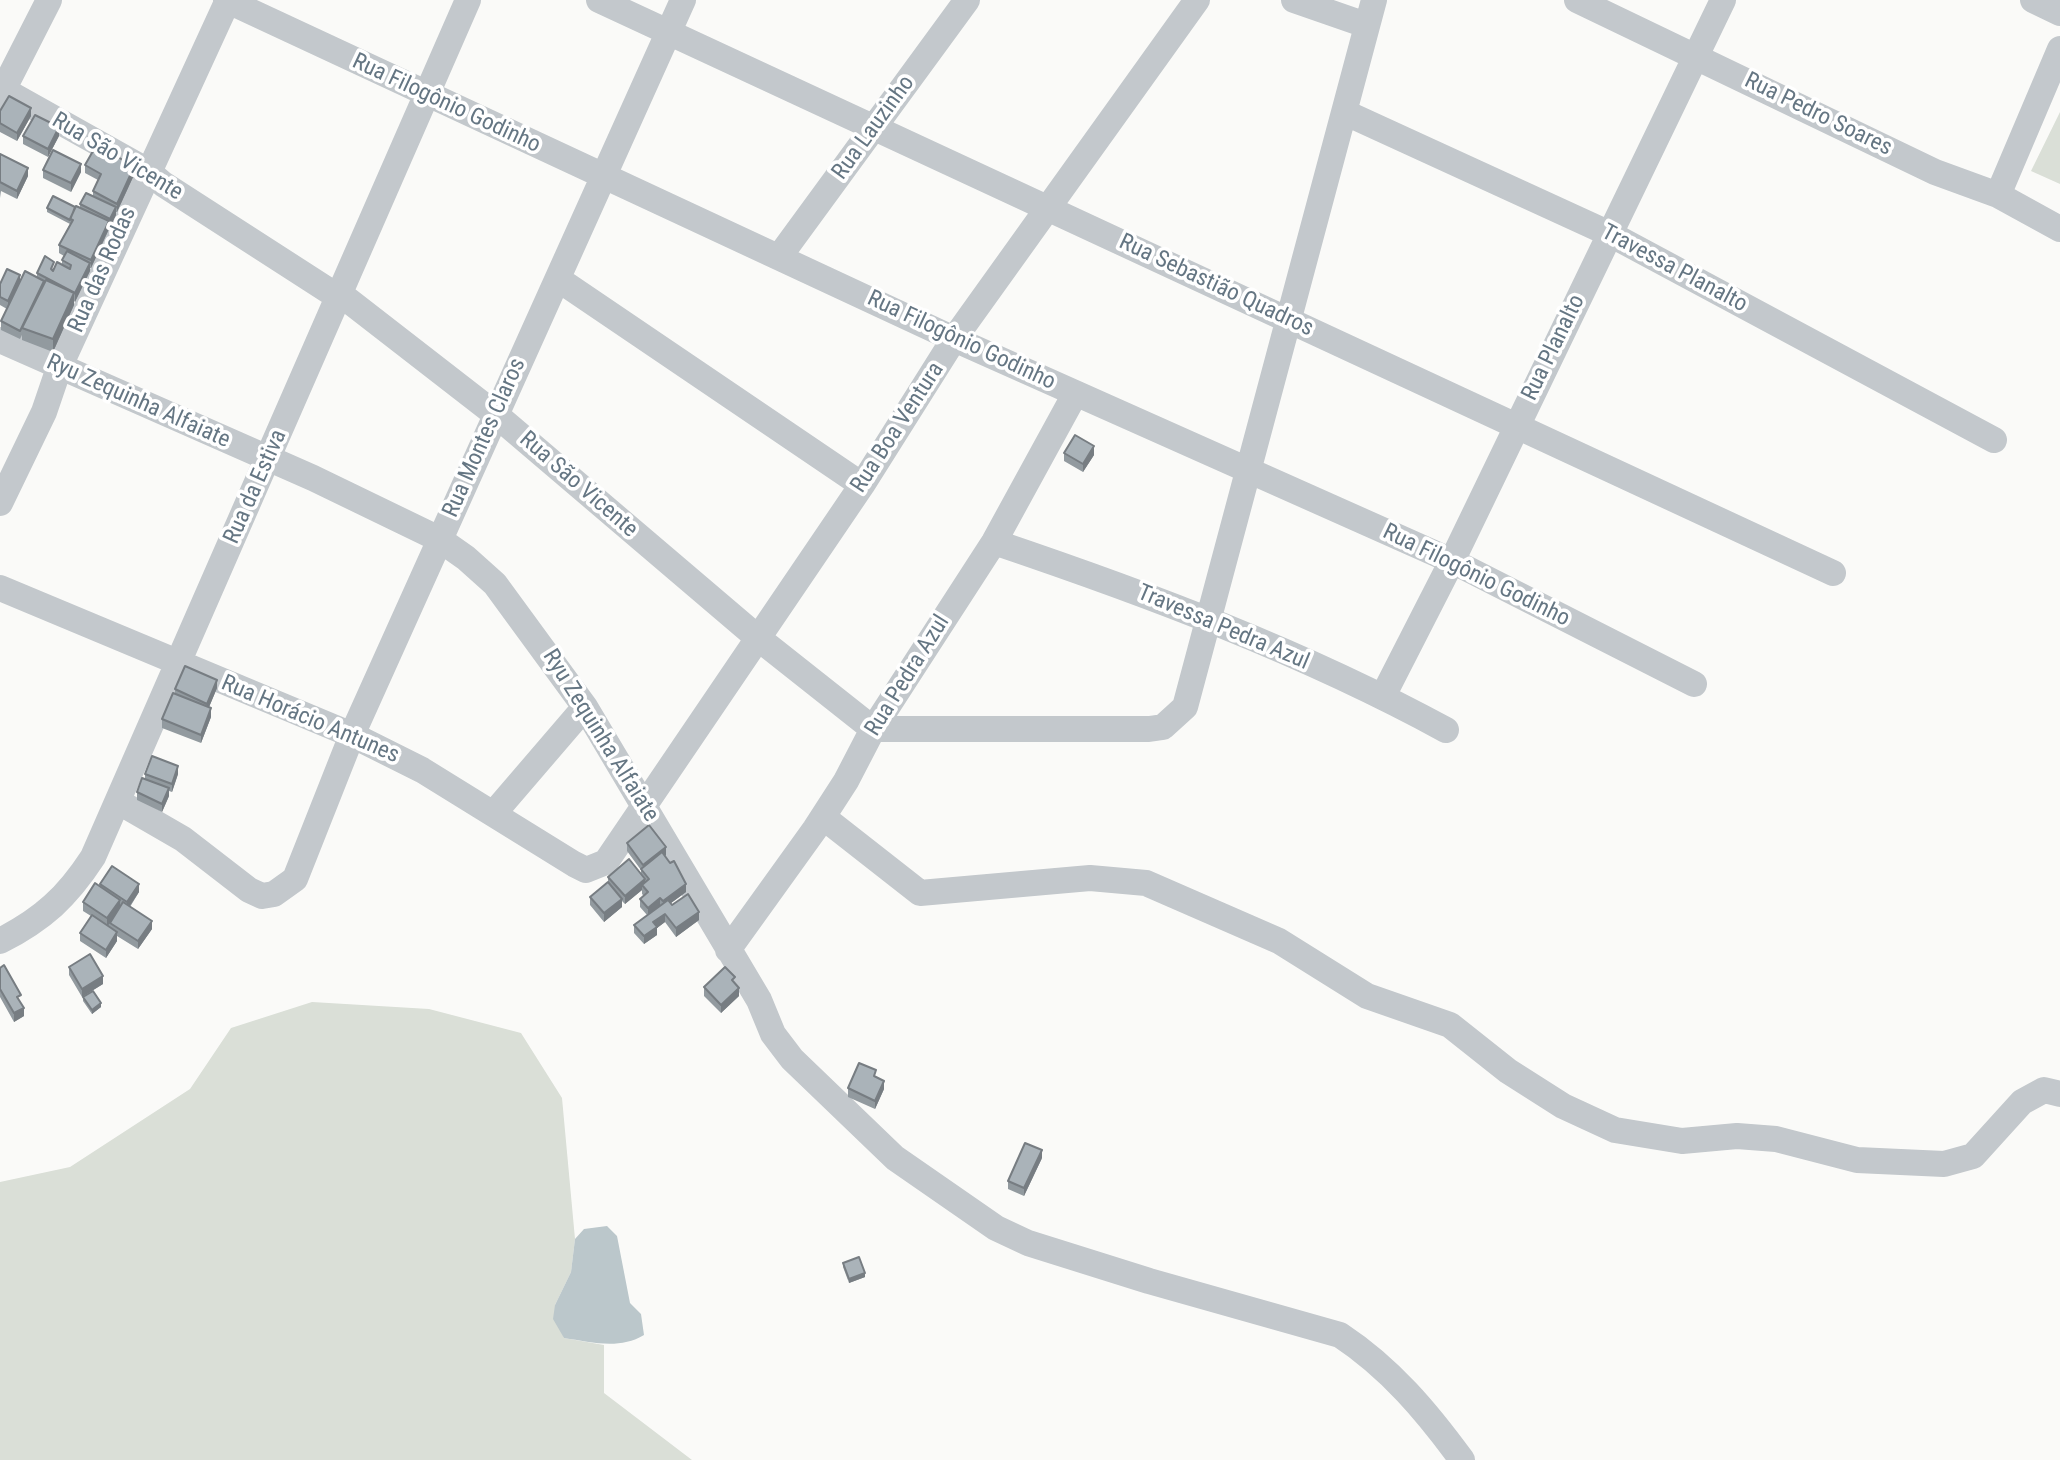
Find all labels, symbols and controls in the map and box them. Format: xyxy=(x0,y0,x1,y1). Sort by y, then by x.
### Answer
street label: Rua Filogônio Godinho xyxy=(347,48,545,160)
street label: Rua Pedro Soares xyxy=(1740,67,1896,163)
street label: Rua Lauzinho xyxy=(827,71,921,185)
street label: Rua São Vicente xyxy=(47,107,187,207)
street label: Rua das Rodas xyxy=(63,203,143,337)
street label: Travessa Planalto xyxy=(1596,219,1752,319)
street label: Rua Sebastião Quadros xyxy=(1114,229,1318,343)
street label: Rua Filogônio Godinho xyxy=(862,285,1060,397)
street label: Rua Planalto xyxy=(1517,291,1591,405)
street label: Ryu Zequinha Alfaiate xyxy=(42,349,234,455)
street label: Rua Montes Claros xyxy=(438,354,532,522)
street label: Rua Boa Ventura xyxy=(846,358,950,498)
street label: Rua da Estiva xyxy=(219,426,293,548)
street label: Rua São Vicente xyxy=(513,426,643,544)
street label: Rua Filogônio Godinho xyxy=(1378,519,1574,633)
street label: Travessa Pedra Azul xyxy=(1133,579,1313,677)
street label: Rua Pedra Azul xyxy=(860,611,956,741)
street label: Ryu Zequinha Alfaiate xyxy=(536,645,664,827)
street label: Rua Horácio Antunes xyxy=(217,670,403,770)

